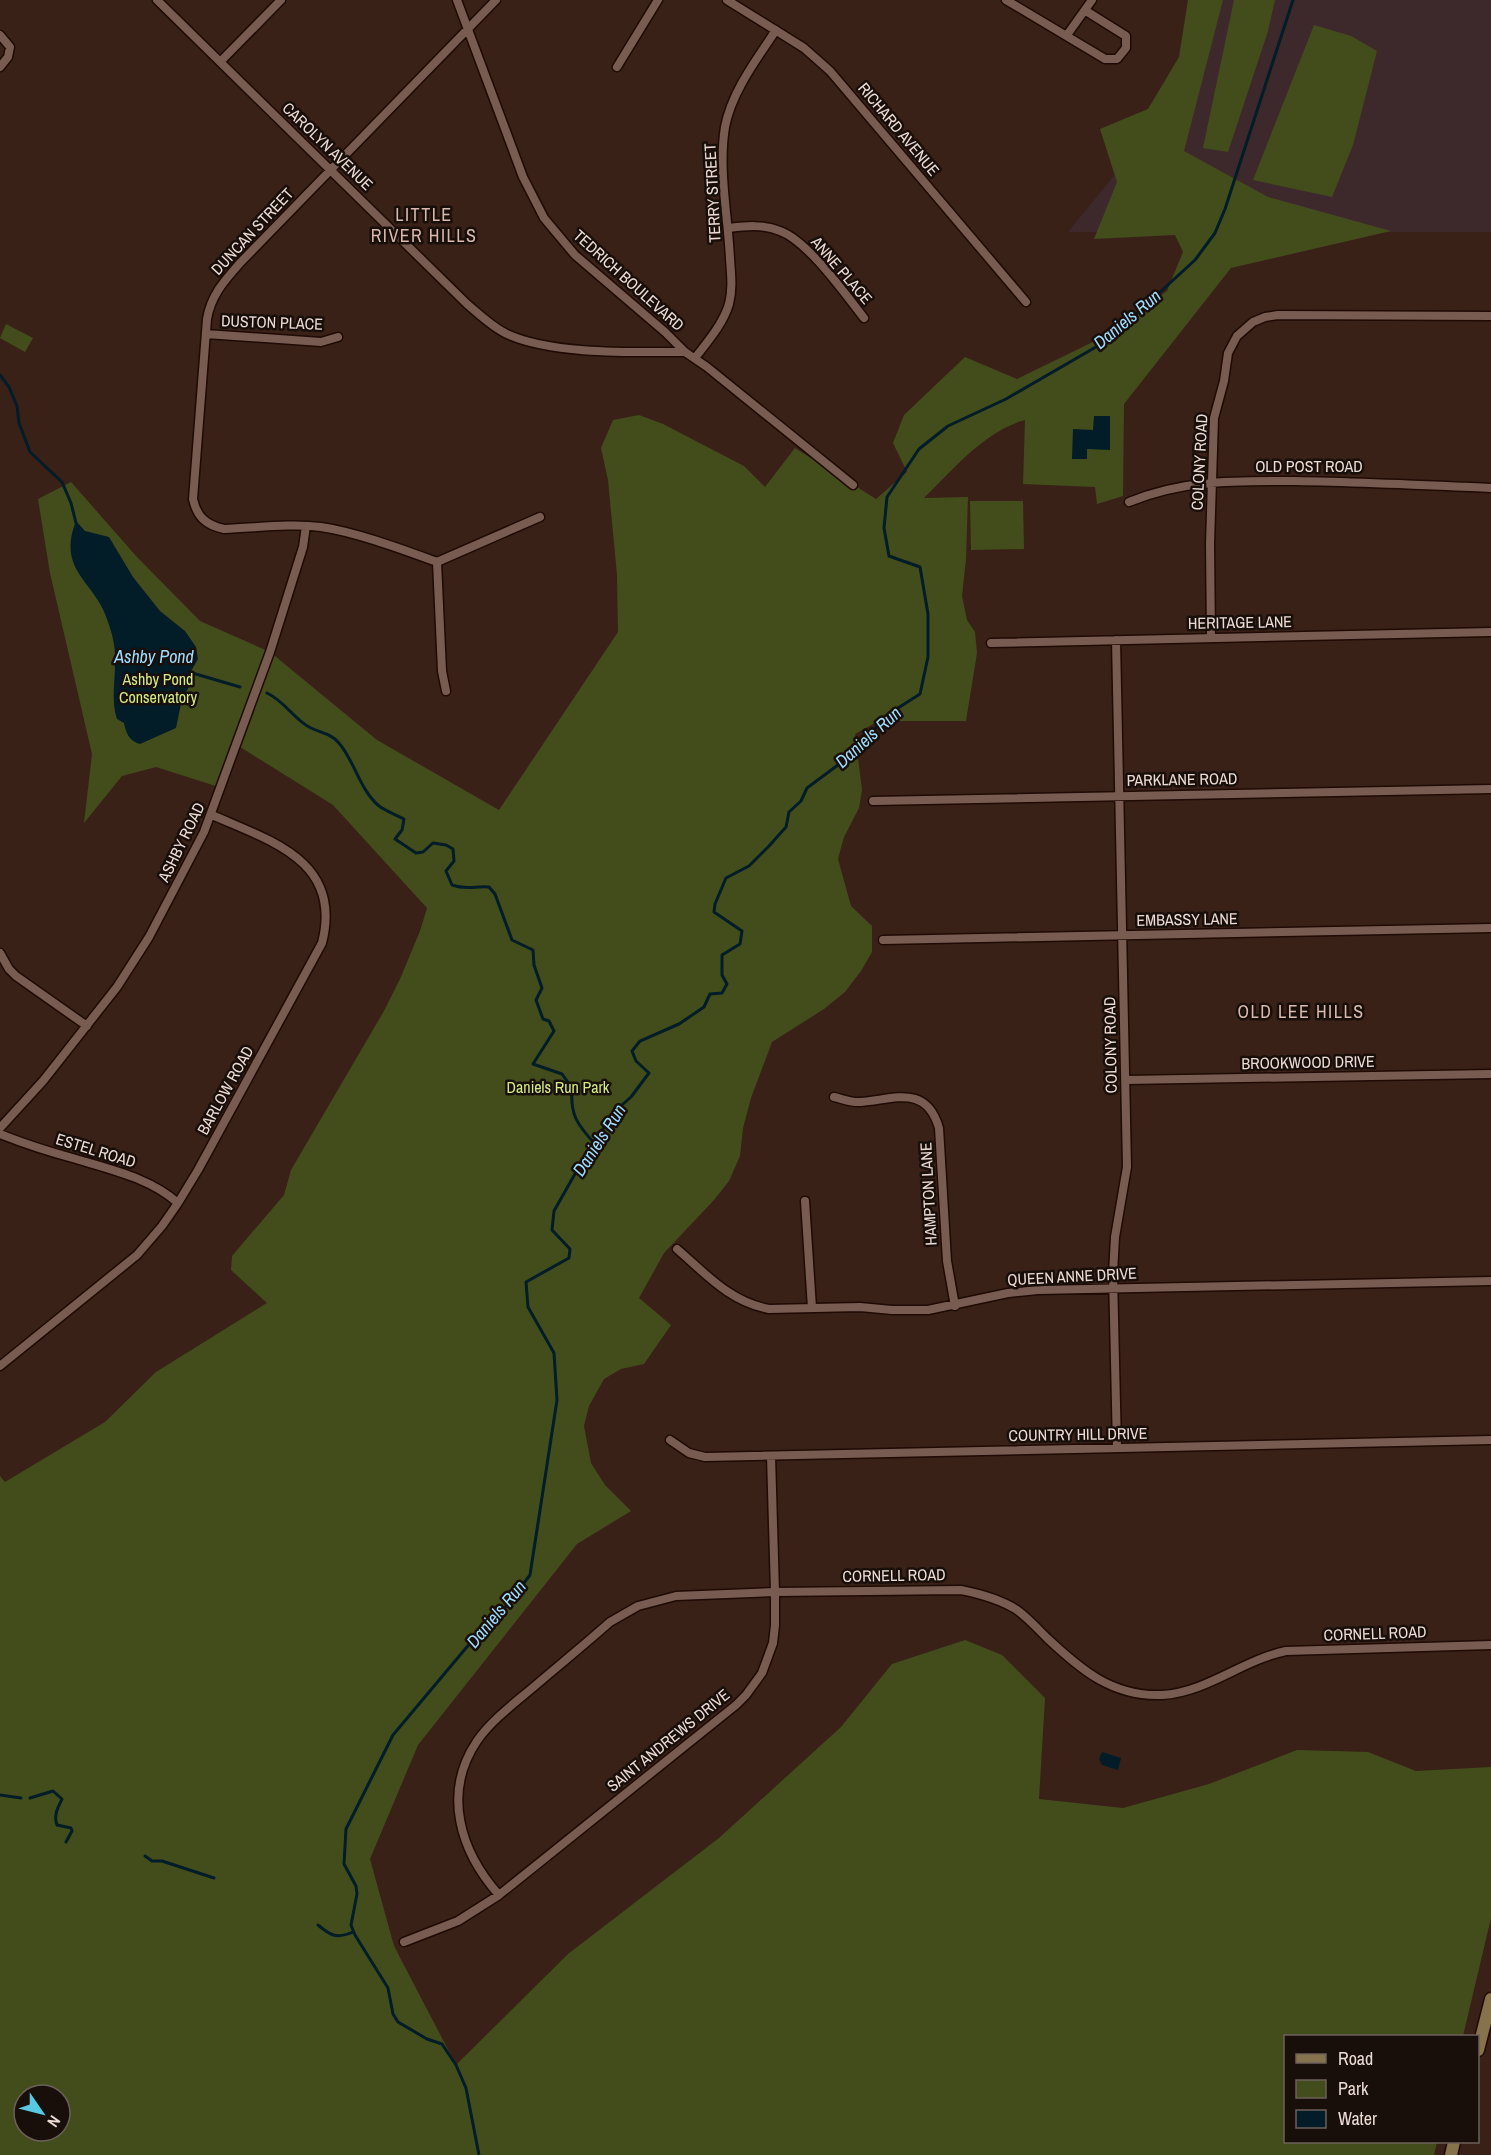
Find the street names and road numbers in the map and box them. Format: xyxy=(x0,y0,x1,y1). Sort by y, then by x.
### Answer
street label: RICHARD AVENUE xyxy=(853,78,945,180)
street label: CAROLYN AVENUE xyxy=(278,97,378,195)
street label: TERRY STREET xyxy=(698,143,726,243)
street label: DUNCAN STREET xyxy=(206,183,298,279)
street label: TEDRICH BOULEVARD xyxy=(569,224,689,336)
street label: ANNE PLACE xyxy=(806,231,878,309)
street label: DUSTON PLACE xyxy=(221,309,323,335)
street label: COLONY ROAD xyxy=(1185,413,1213,511)
street label: OLD POST ROAD xyxy=(1255,455,1363,477)
street label: HERITAGE LANE xyxy=(1188,610,1292,634)
street label: PARKLANE ROAD xyxy=(1127,767,1237,791)
street label: ASHBY ROAD xyxy=(152,799,210,886)
street label: EMBASSY LANE xyxy=(1136,907,1238,931)
street label: COLONY ROAD xyxy=(1098,996,1122,1094)
street label: BARLOW ROAD xyxy=(192,1042,258,1138)
street label: BROOKWOOD DRIVE xyxy=(1241,1050,1375,1074)
street label: ESTEL ROAD xyxy=(53,1127,139,1173)
street label: HAMPTON LANE xyxy=(914,1142,942,1246)
street label: QUEEN ANNE DRIVE xyxy=(1007,1262,1137,1290)
street label: COUNTRY HILL DRIVE xyxy=(1008,1422,1148,1446)
street label: CORNELL ROAD xyxy=(842,1563,946,1587)
street label: CORNELL ROAD xyxy=(1323,1620,1427,1646)
street label: SAINT ANDREWS DRIVE xyxy=(602,1684,734,1796)

